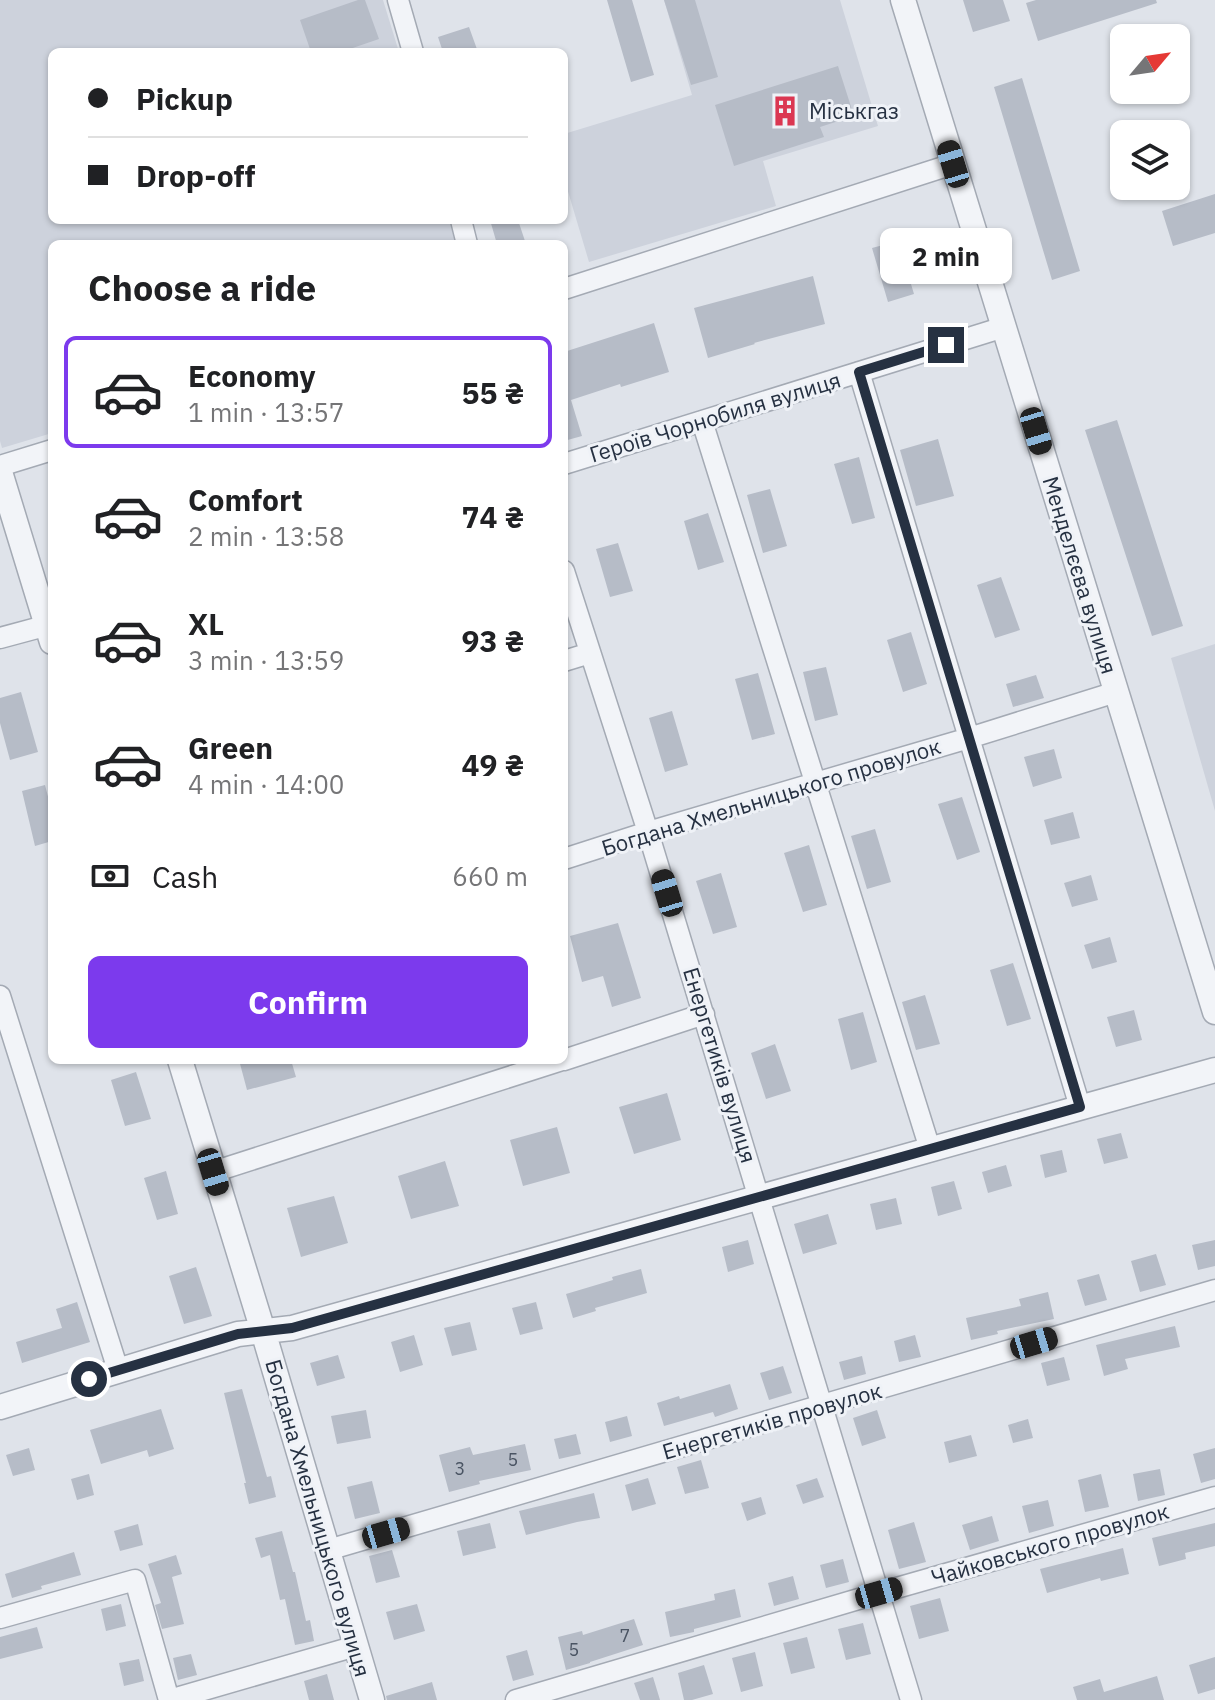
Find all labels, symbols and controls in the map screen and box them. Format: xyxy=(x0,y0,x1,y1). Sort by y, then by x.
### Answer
north arrow xyxy=(1110,24,1190,104)
map controls xyxy=(1110,24,1190,200)
text: Pickup xyxy=(136,79,233,118)
building icon: Міськгаз xyxy=(768,94,802,128)
place label: Міськгаз xyxy=(809,96,899,125)
button: layers xyxy=(1110,120,1190,200)
car xyxy=(935,138,971,190)
text: Drop-off xyxy=(136,156,255,195)
callout: 2 min xyxy=(880,229,1012,285)
text: 2 min xyxy=(912,239,980,273)
text: Choose a ride xyxy=(88,264,316,311)
route end xyxy=(928,327,964,363)
icon: car xyxy=(92,356,164,428)
text: Economy xyxy=(188,356,316,395)
street label: Героїв Чорнобиля вулиця xyxy=(586,364,844,469)
text: 55 ₴ xyxy=(462,373,524,412)
text: 1 min · 13:57 xyxy=(188,395,344,429)
car xyxy=(1018,405,1054,457)
street label: Менделєєва вулиця xyxy=(1037,473,1124,677)
icon: car xyxy=(92,480,164,552)
text: Comfort xyxy=(188,480,303,519)
text: 74 ₴ xyxy=(462,497,524,536)
text: 2 min · 13:58 xyxy=(188,519,344,553)
icon: car xyxy=(92,604,164,676)
text: XL xyxy=(188,604,224,643)
text: 93 ₴ xyxy=(462,621,524,660)
text: 3 min · 13:59 xyxy=(188,643,344,677)
icon: car xyxy=(92,728,164,800)
text: Green xyxy=(188,728,273,767)
street label: Богдана Хмельницького провулок xyxy=(598,731,944,862)
text: 49 ₴ xyxy=(462,745,524,784)
text: 4 min · 14:00 xyxy=(188,767,344,801)
icon: cash xyxy=(88,854,132,898)
text: Cash xyxy=(152,857,218,896)
text: 660 m xyxy=(452,859,528,893)
car xyxy=(649,867,685,919)
button: Confirm xyxy=(88,956,528,1048)
street label: Енергетиків вулиця xyxy=(677,964,764,1166)
car xyxy=(195,1146,231,1198)
car xyxy=(1008,1325,1060,1361)
street label: Богдана Хмельницького вулиця xyxy=(259,1356,378,1680)
route start xyxy=(71,1361,107,1397)
street label: Енергетиків провулок xyxy=(659,1375,885,1466)
house number: 5 xyxy=(508,1448,518,1471)
house number: 3 xyxy=(455,1457,465,1480)
street label: Чайковського провулок xyxy=(928,1496,1172,1591)
car xyxy=(360,1515,412,1551)
car xyxy=(853,1575,905,1611)
house number: 7 xyxy=(620,1624,630,1647)
house number: 5 xyxy=(569,1638,579,1661)

